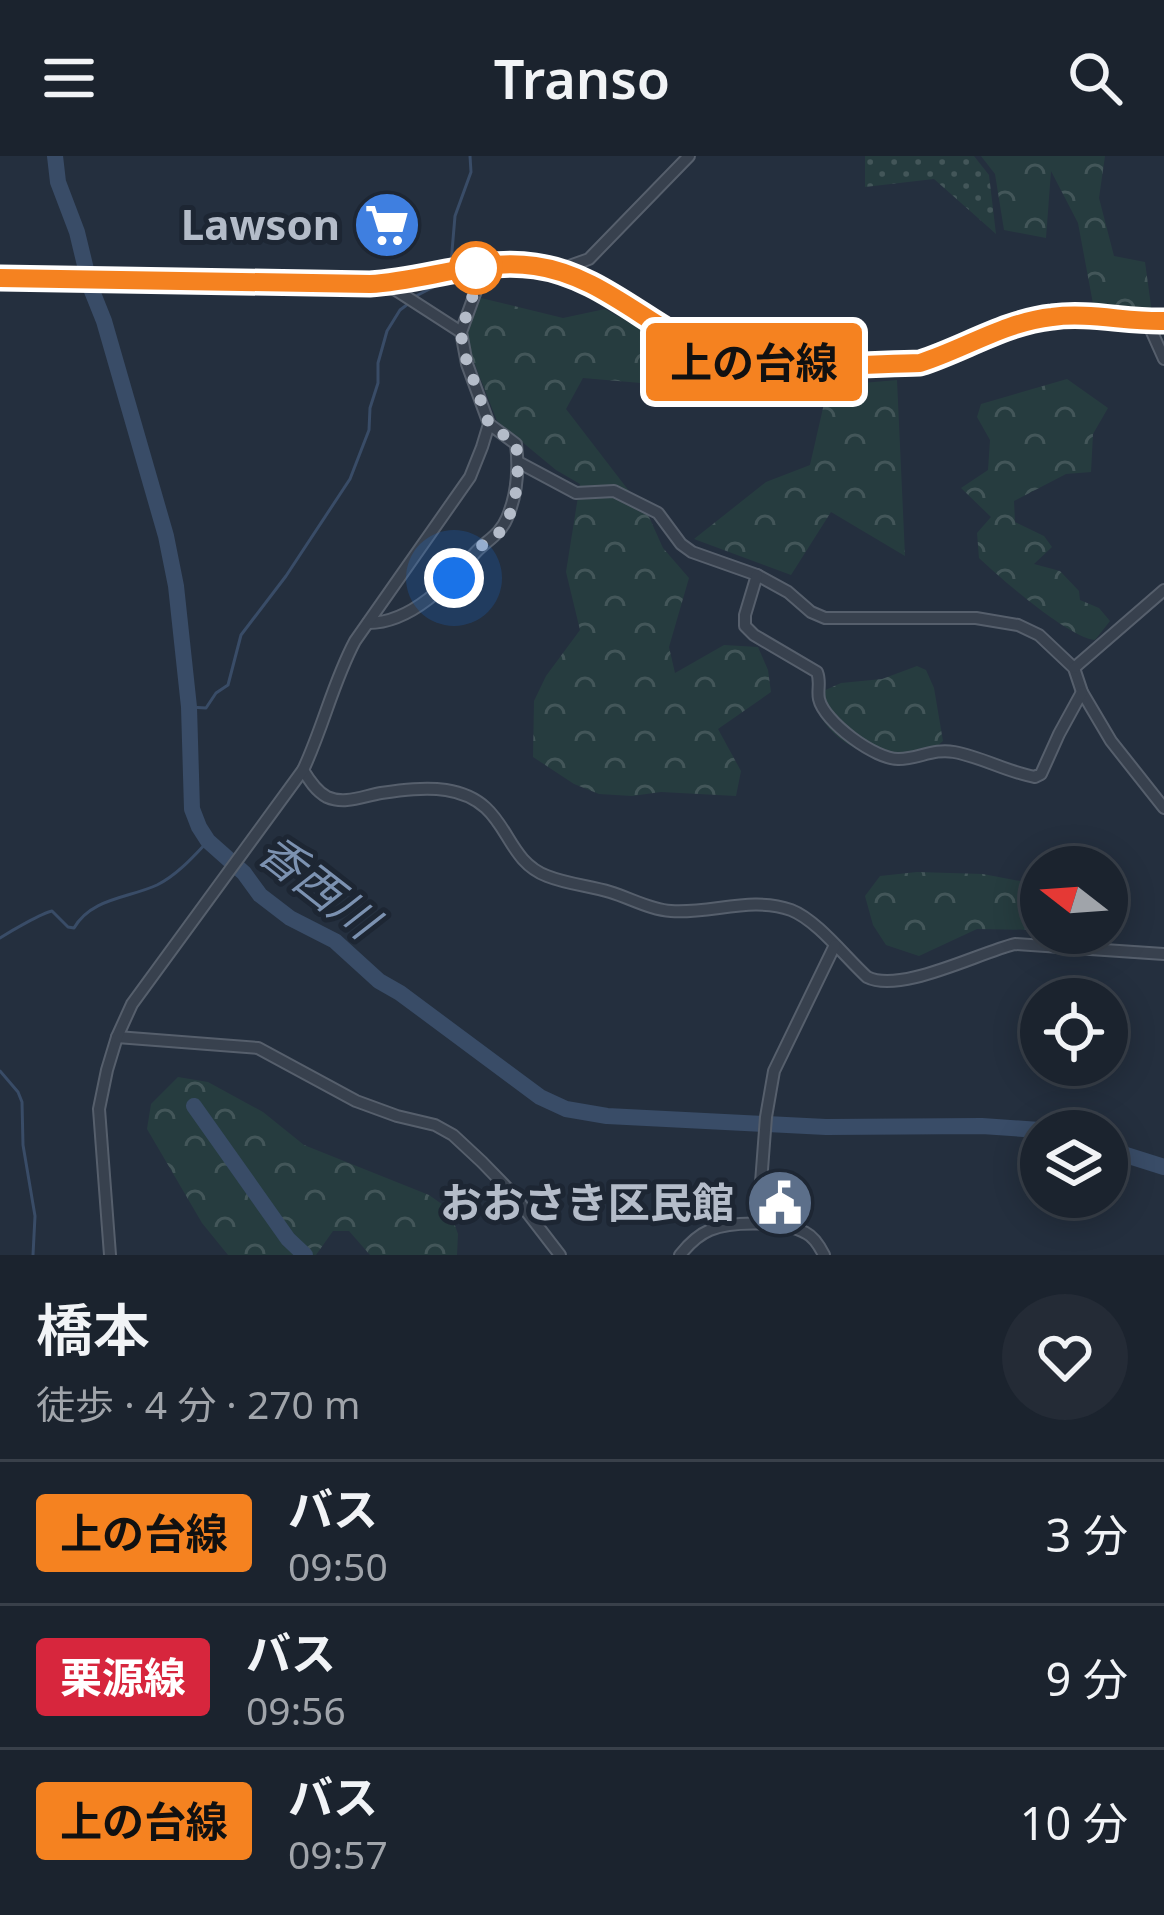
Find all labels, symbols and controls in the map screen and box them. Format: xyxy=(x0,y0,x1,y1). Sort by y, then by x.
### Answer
text: Transo xyxy=(494,41,670,115)
icon: menu xyxy=(36,45,102,111)
icon: search xyxy=(1062,45,1128,111)
supermarket icon: Lawson xyxy=(352,190,422,260)
place label: Lawson xyxy=(181,195,340,252)
unlabelled marker xyxy=(451,243,501,293)
line badge: 上の台線 xyxy=(670,323,838,401)
text: 上の台線 xyxy=(670,333,838,390)
your location xyxy=(424,548,484,608)
water label: 香西川 xyxy=(247,819,394,953)
north arrow xyxy=(1020,846,1128,954)
map controls xyxy=(1020,846,1128,1218)
button: locate xyxy=(1020,978,1128,1086)
button: layers xyxy=(1020,1110,1128,1218)
public building icon: おおさき区民館 xyxy=(745,1168,815,1238)
place label: おおさき区民館 xyxy=(440,1173,734,1230)
text: 橋本 xyxy=(36,1290,150,1368)
button: heart xyxy=(1002,1294,1128,1420)
text: 徒歩 · 4 分 · 270 m xyxy=(36,1377,360,1430)
text: バス xyxy=(288,1478,378,1539)
text: 上の台線 xyxy=(60,1504,228,1561)
text: 3 分 xyxy=(1046,1504,1128,1565)
text: 09:50 xyxy=(288,1539,388,1592)
text: バス xyxy=(246,1622,336,1683)
text: 栗源線 xyxy=(60,1648,186,1705)
text: 9 分 xyxy=(1046,1648,1128,1709)
text: 09:56 xyxy=(246,1683,346,1736)
text: バス xyxy=(288,1766,378,1827)
text: 上の台線 xyxy=(60,1792,228,1849)
text: 10 分 xyxy=(1020,1792,1128,1853)
text: 09:57 xyxy=(288,1827,388,1880)

